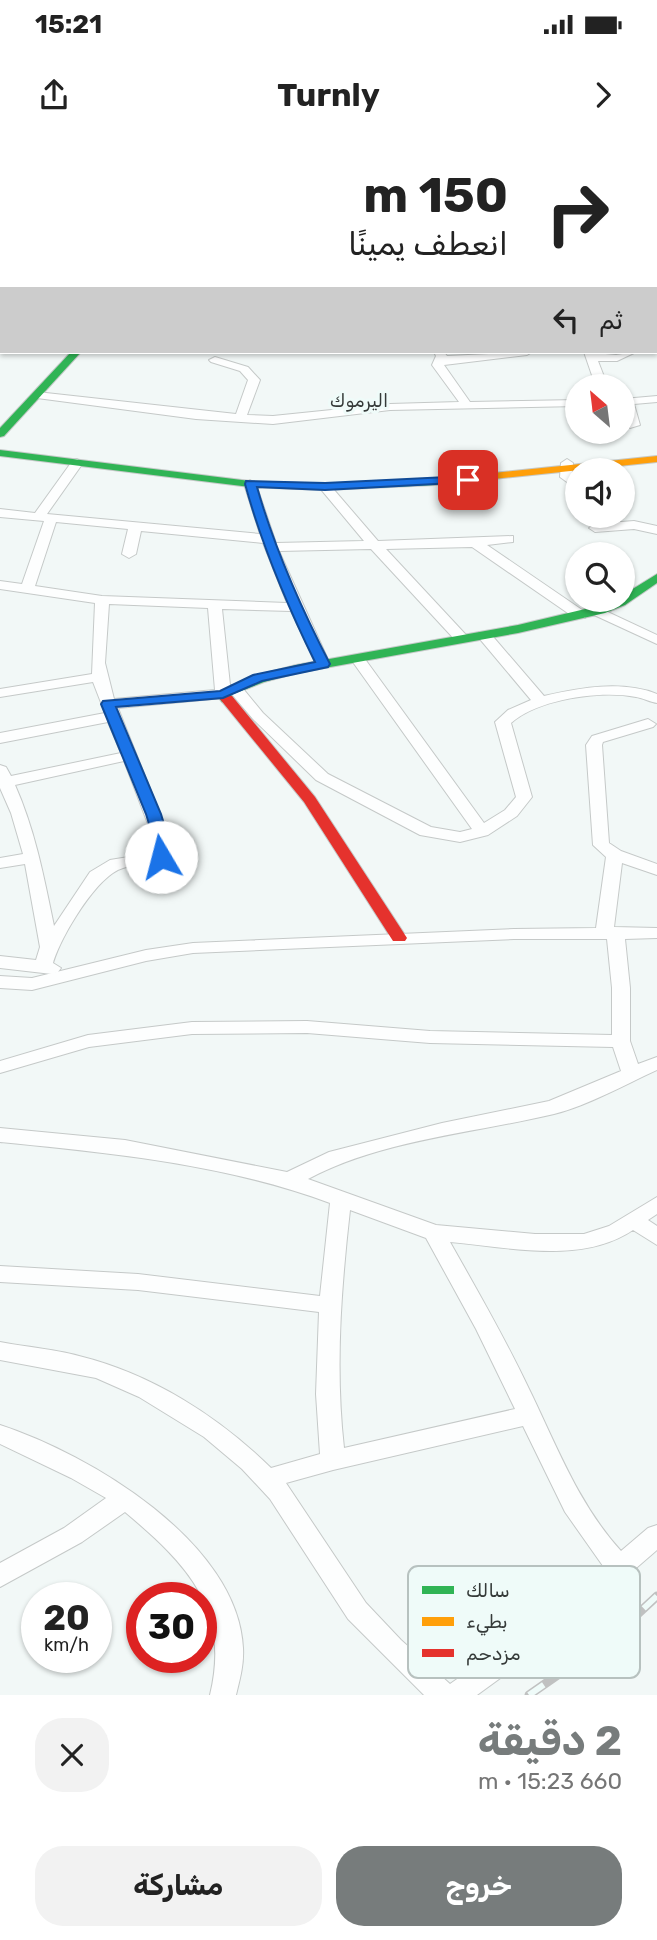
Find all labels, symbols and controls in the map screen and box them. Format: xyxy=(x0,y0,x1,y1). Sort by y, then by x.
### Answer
text: 15:21 xyxy=(35,9,102,40)
icon: share xyxy=(35,76,73,114)
text: Turnly xyxy=(277,76,380,114)
icon: forward xyxy=(584,76,622,114)
text: 150 m xyxy=(363,166,508,224)
icon: right xyxy=(532,168,623,259)
text: انعطف يمينًا xyxy=(348,225,508,263)
icon: left xyxy=(547,301,585,339)
text: ثم xyxy=(599,305,623,336)
north arrow xyxy=(565,374,635,444)
map controls xyxy=(565,374,635,612)
district label: اليرموك xyxy=(330,390,388,412)
pin xyxy=(438,450,498,510)
button: sound xyxy=(565,458,635,528)
icon: arrive xyxy=(449,461,487,499)
button: search xyxy=(565,542,635,612)
position arrow xyxy=(124,820,198,894)
legend xyxy=(408,1566,640,1678)
text: سالك xyxy=(466,1579,510,1602)
speed limit sign: 30 xyxy=(126,1582,217,1673)
text: 20 xyxy=(43,1597,90,1639)
text: بطيء xyxy=(466,1610,508,1636)
text: km/h xyxy=(44,1634,89,1656)
text: مزدحم xyxy=(466,1642,521,1666)
text: 2 دقيقة xyxy=(478,1716,622,1766)
button: close xyxy=(35,1718,109,1792)
text: 660 m · 15:23 xyxy=(478,1767,622,1795)
button: مشاركة xyxy=(35,1846,322,1926)
button: خروج xyxy=(336,1846,622,1926)

